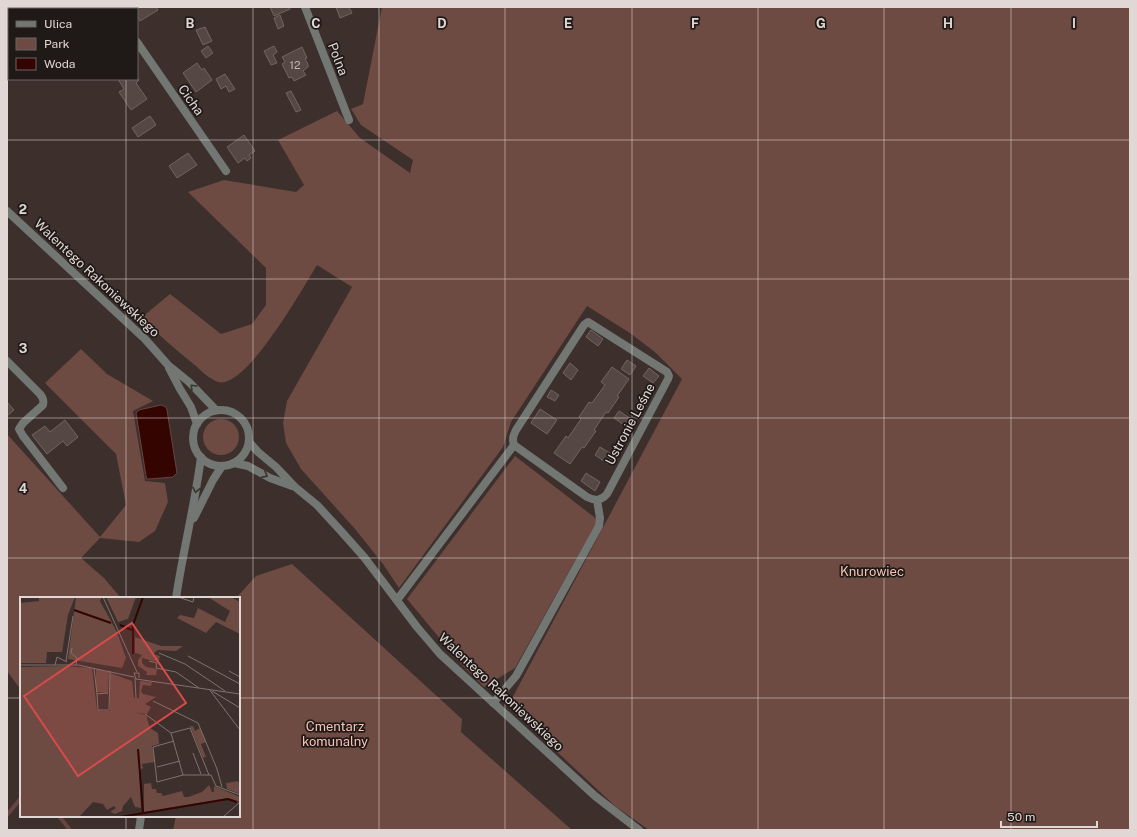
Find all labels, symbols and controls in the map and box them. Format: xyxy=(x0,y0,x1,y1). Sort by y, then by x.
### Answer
legend xyxy=(8,8,138,80)
text: B xyxy=(186,16,195,31)
text: C xyxy=(311,16,321,31)
text: D xyxy=(437,16,447,31)
text: E xyxy=(564,16,572,31)
text: F xyxy=(691,16,699,31)
text: G xyxy=(816,16,826,31)
text: H xyxy=(943,16,953,31)
text: I xyxy=(1072,16,1076,31)
text: Ulica xyxy=(44,17,72,31)
text: Park xyxy=(44,37,70,51)
street label: Polna xyxy=(325,40,351,78)
text: Woda xyxy=(44,57,75,71)
house number: 12 xyxy=(289,59,301,71)
street label: Cicha xyxy=(175,82,207,118)
text: 2 xyxy=(19,202,27,217)
street label: Walentego Rakoniewskiego xyxy=(31,216,163,340)
text: 3 xyxy=(19,341,28,356)
street label: Ustronie Leśne xyxy=(602,381,658,467)
one-way arrow xyxy=(190,384,198,392)
one-way arrow xyxy=(260,470,268,477)
text: 4 xyxy=(19,481,28,496)
one-way arrow xyxy=(192,487,201,493)
park label: Knurowiec xyxy=(840,564,904,579)
inset map xyxy=(20,597,240,817)
street label: Walentego Rakoniewskiego xyxy=(435,630,567,754)
park label: Cmentarz komunalny xyxy=(302,719,368,749)
scale bar xyxy=(1001,803,1097,829)
text: 50 m xyxy=(1007,810,1035,824)

